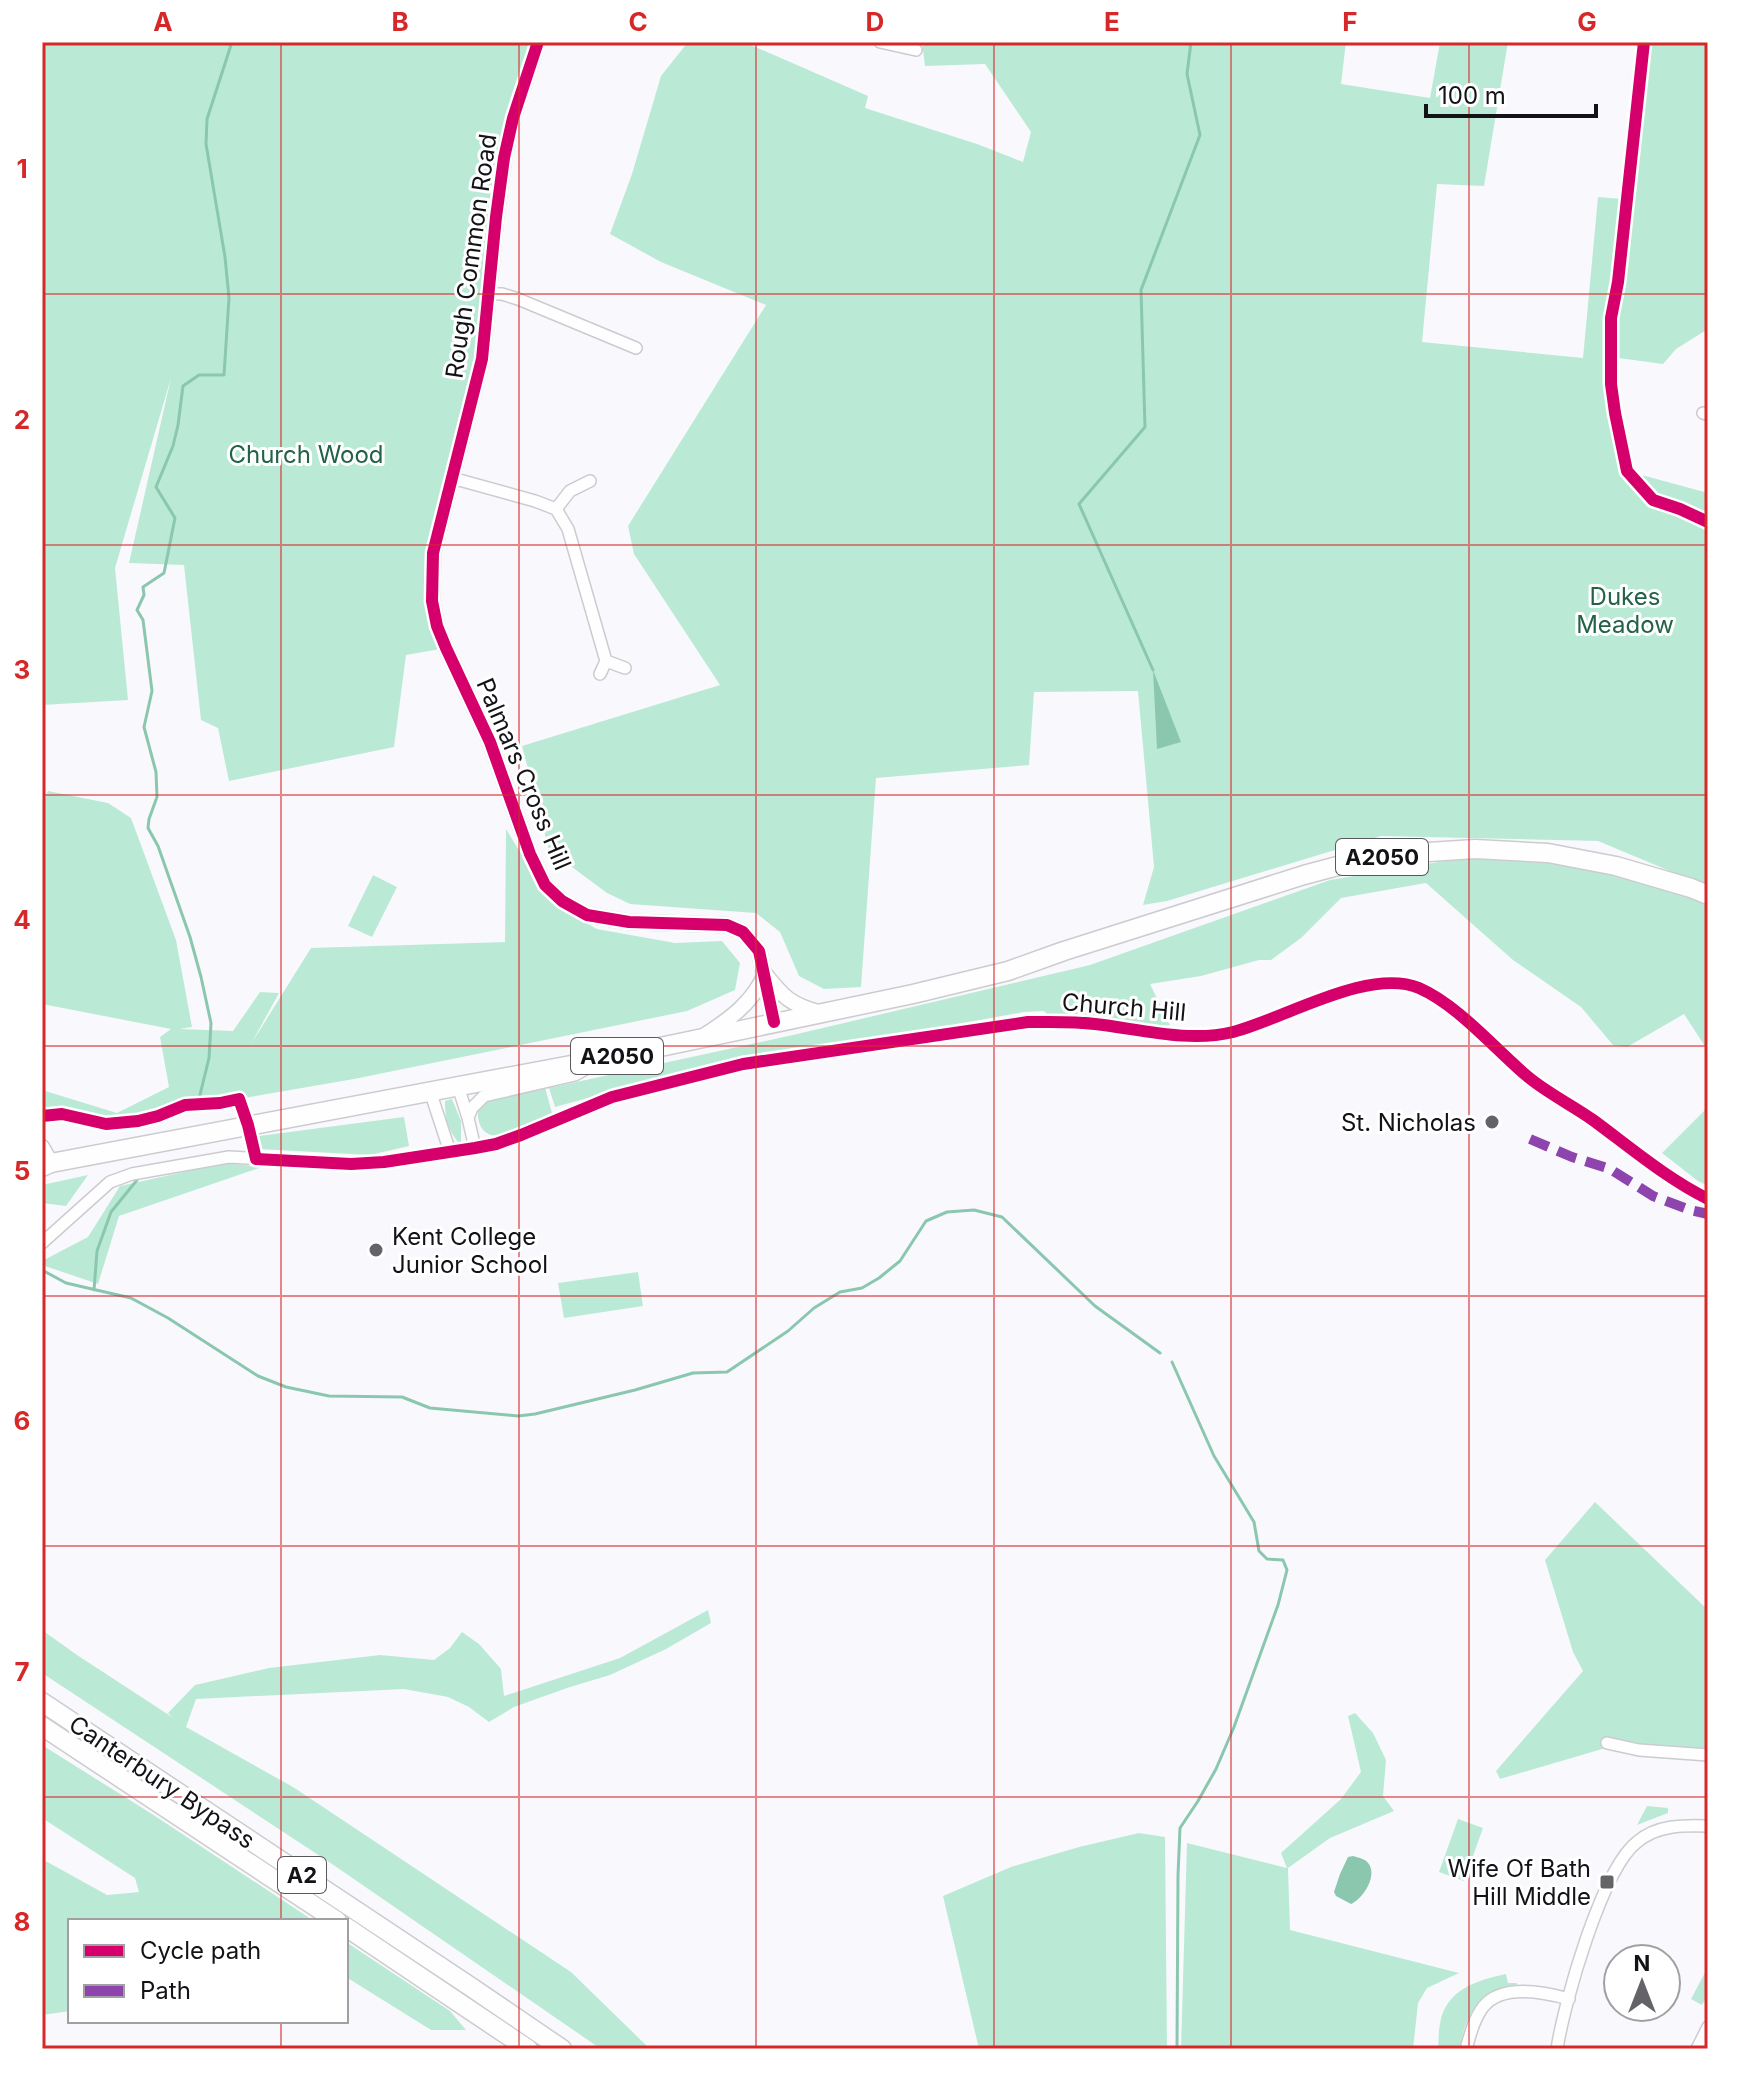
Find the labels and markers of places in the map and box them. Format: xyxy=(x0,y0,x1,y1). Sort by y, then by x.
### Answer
place label: St. Nicholas xyxy=(1341,1108,1476,1137)
marker: St. Nicholas xyxy=(1483,1113,1501,1131)
place label: Kent College Junior School xyxy=(392,1222,548,1279)
marker: Kent College Junior School xyxy=(367,1241,385,1259)
place label: Wife Of Bath Hill Middle xyxy=(1447,1854,1591,1911)
marker: Wife Of Bath Hill Middle xyxy=(1598,1873,1616,1891)

